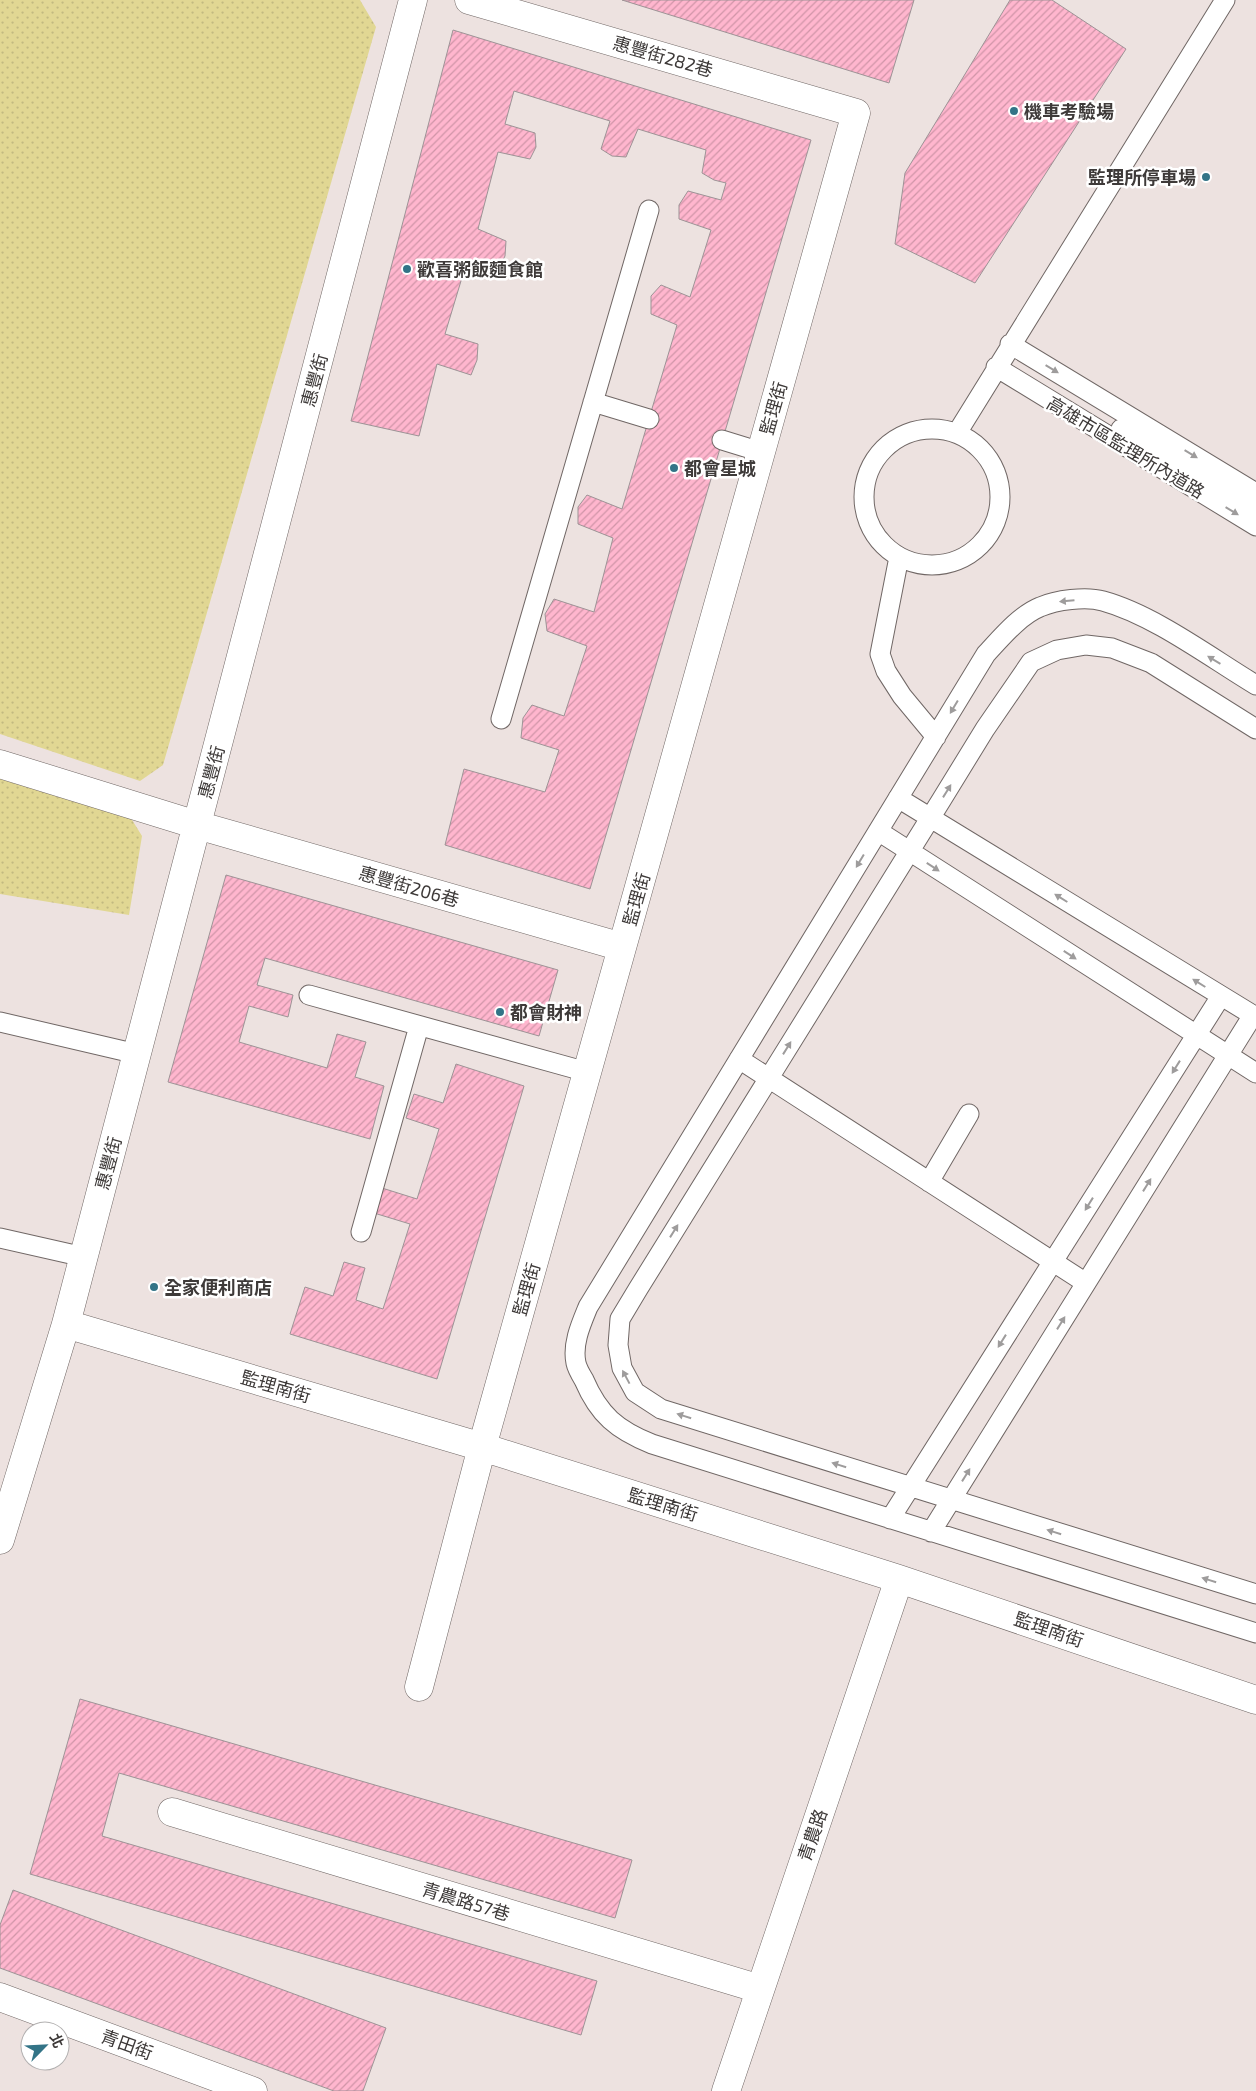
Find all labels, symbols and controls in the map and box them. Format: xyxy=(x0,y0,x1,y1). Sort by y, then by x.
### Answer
street label: 惠豐街282巷 xyxy=(610,31,716,81)
place label: 機車考驗場 xyxy=(1024,100,1114,122)
marker: 機車考驗場 xyxy=(1008,105,1020,117)
place label: 監理所停車場 xyxy=(1088,166,1196,188)
marker: 監理所停車場 xyxy=(1200,171,1212,183)
place label: 歡喜粥飯麵食館 xyxy=(417,258,543,280)
marker: 歡喜粥飯麵食館 xyxy=(401,263,413,275)
street label: 惠豐街 xyxy=(296,351,332,409)
one-way arrow xyxy=(1046,365,1059,374)
street label: 監理街 xyxy=(755,379,791,437)
street label: 高雄市區監理所內道路 xyxy=(1043,391,1209,503)
one-way arrow xyxy=(1185,449,1198,458)
place label: 都會星城 xyxy=(684,457,756,479)
marker: 都會星城 xyxy=(668,462,680,474)
one-way arrow xyxy=(1225,507,1238,516)
one-way arrow xyxy=(1059,597,1075,605)
one-way arrow xyxy=(1208,655,1221,664)
one-way arrow xyxy=(949,701,958,714)
street label: 惠豐街 xyxy=(193,743,229,801)
one-way arrow xyxy=(942,784,951,798)
one-way arrow xyxy=(855,854,864,867)
street label: 惠豐街206巷 xyxy=(356,861,462,911)
one-way arrow xyxy=(927,862,940,872)
street label: 監理街 xyxy=(618,870,654,928)
one-way arrow xyxy=(1054,893,1067,902)
one-way arrow xyxy=(1064,950,1077,959)
one-way arrow xyxy=(1193,978,1206,987)
place label: 都會財神 xyxy=(510,1001,582,1023)
marker: 都會財神 xyxy=(494,1006,506,1018)
one-way arrow xyxy=(783,1042,792,1055)
one-way arrow xyxy=(1172,1060,1181,1073)
street label: 惠豐街 xyxy=(90,1134,126,1192)
one-way arrow xyxy=(1143,1178,1152,1191)
one-way arrow xyxy=(1085,1197,1094,1211)
one-way arrow xyxy=(670,1224,679,1238)
street label: 監理街 xyxy=(508,1260,544,1318)
place label: 全家便利商店 xyxy=(164,1276,272,1298)
marker: 全家便利商店 xyxy=(148,1281,160,1293)
one-way arrow xyxy=(1056,1316,1066,1329)
one-way arrow xyxy=(998,1335,1007,1348)
street label: 監理南街 xyxy=(238,1366,314,1406)
one-way arrow xyxy=(622,1370,630,1384)
one-way arrow xyxy=(676,1412,691,1420)
one-way arrow xyxy=(831,1460,846,1468)
one-way arrow xyxy=(961,1469,970,1482)
street label: 監理南街 xyxy=(625,1483,701,1525)
one-way arrow xyxy=(1047,1527,1062,1535)
one-way arrow xyxy=(1202,1576,1217,1583)
street label: 監理南街 xyxy=(1011,1607,1087,1651)
street label: 青農路 xyxy=(793,1806,831,1864)
street label: 青農路57巷 xyxy=(419,1877,513,1925)
north arrow xyxy=(20,2021,70,2071)
street label: 青田街 xyxy=(98,2024,156,2064)
text: 北 xyxy=(47,2031,68,2050)

